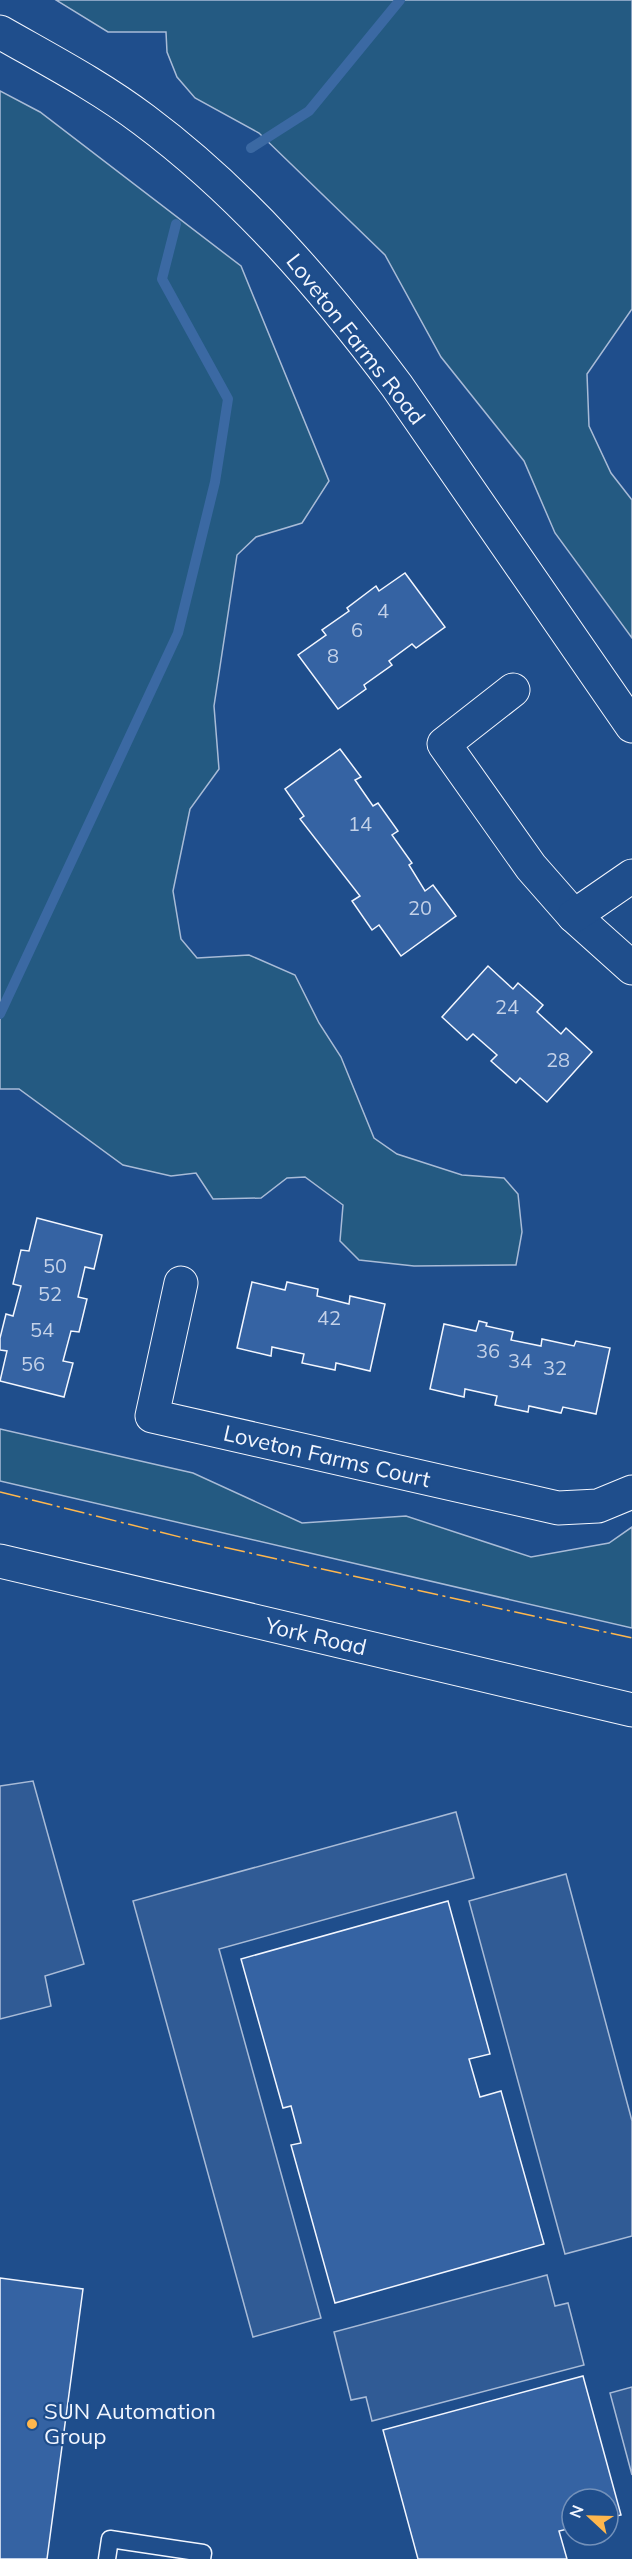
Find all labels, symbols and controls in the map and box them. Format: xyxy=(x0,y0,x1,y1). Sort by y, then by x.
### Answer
street label: Loveton Farms Road xyxy=(280,248,432,430)
house number: 4 xyxy=(377,598,389,623)
house number: 6 xyxy=(351,617,363,642)
house number: 8 xyxy=(327,643,339,668)
house number: 14 xyxy=(348,811,372,836)
house number: 20 xyxy=(408,895,432,920)
house number: 24 xyxy=(495,994,519,1019)
house number: 28 xyxy=(546,1047,570,1072)
house number: 50 xyxy=(43,1253,67,1278)
house number: 52 xyxy=(38,1281,62,1306)
house number: 42 xyxy=(317,1305,341,1330)
house number: 54 xyxy=(30,1317,54,1342)
house number: 36 xyxy=(476,1338,500,1363)
house number: 34 xyxy=(508,1348,532,1373)
house number: 56 xyxy=(21,1351,45,1376)
house number: 32 xyxy=(543,1355,567,1380)
street label: Loveton Farms Court xyxy=(221,1419,433,1493)
street label: York Road xyxy=(262,1611,369,1661)
place label: SUN Automation Group xyxy=(44,2397,216,2450)
marker: SUN Automation Group xyxy=(25,2417,39,2431)
north arrow xyxy=(560,2487,620,2547)
text: N xyxy=(565,2502,588,2521)

